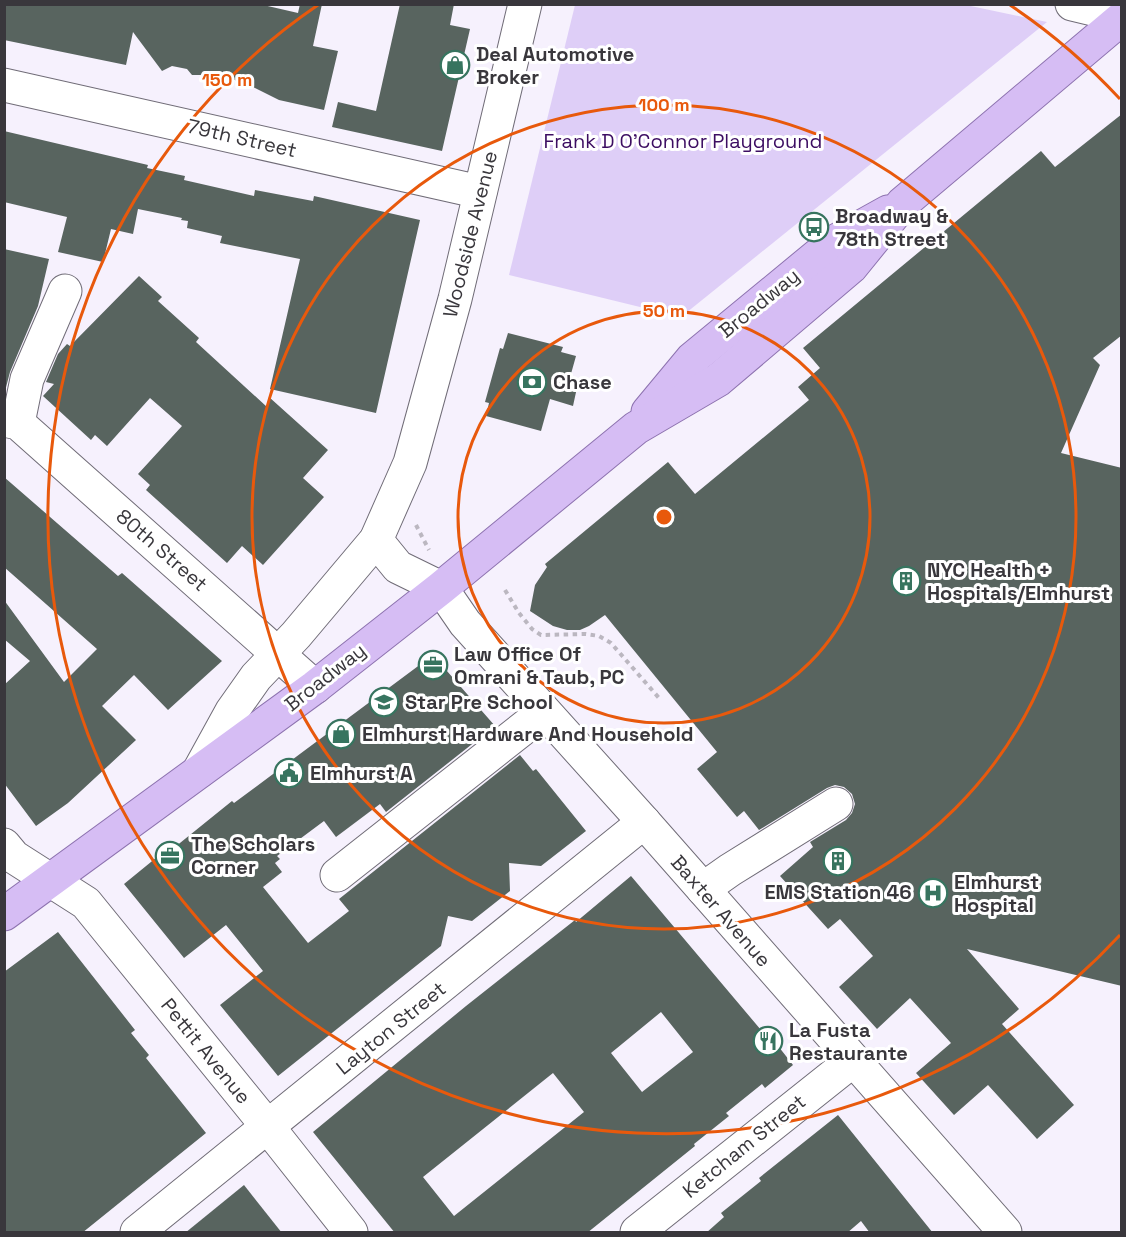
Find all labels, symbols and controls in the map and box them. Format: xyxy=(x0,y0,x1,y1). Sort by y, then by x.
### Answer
place label: Deal Automotive Broker xyxy=(476,41,634,90)
shop icon: Deal Automotive Broker xyxy=(439,49,471,81)
text: 150 m xyxy=(202,68,252,91)
text: 100 m xyxy=(638,93,690,116)
street label: 79th Street xyxy=(185,113,299,163)
park label: Frank D O'Connor Playground xyxy=(543,128,823,154)
street label: Woodside Avenue xyxy=(437,148,503,320)
place label: Broadway & 78th Street xyxy=(835,203,949,252)
bus stop icon: Broadway & 78th Street xyxy=(798,211,830,243)
street label: Broadway xyxy=(713,263,805,343)
text: 50 m xyxy=(643,299,685,322)
bank icon: Chase xyxy=(516,366,548,398)
place label: Chase xyxy=(553,369,612,395)
street label: 80th Street xyxy=(111,503,213,597)
centre of rings xyxy=(654,507,674,527)
place label: NYC Health + Hospitals/Elmhurst xyxy=(927,557,1110,606)
building icon: NYC Health + Hospitals/Elmhurst xyxy=(890,565,922,597)
street label: Broadway xyxy=(279,637,371,717)
place label: Law Office Of Omrani & Taub, PC xyxy=(454,641,625,690)
office icon: Law Office Of Omrani & Taub, PC xyxy=(417,649,449,681)
school or university icon: Star Pre School xyxy=(368,686,400,718)
place label: Star Pre School xyxy=(405,689,553,715)
shop icon: Elmhurst Hardware And Household xyxy=(325,718,357,750)
place label: Elmhurst Hardware And Household xyxy=(362,721,693,747)
public building icon: Elmhurst A xyxy=(273,757,305,789)
place label: Elmhurst A xyxy=(310,760,413,786)
place label: The Scholars Corner xyxy=(191,831,315,880)
office icon: The Scholars Corner xyxy=(154,840,186,872)
building icon: EMS Station 46 xyxy=(822,845,854,877)
street label: Baxter Avenue xyxy=(665,850,777,972)
place label: Elmhurst Hospital xyxy=(954,869,1039,918)
hospital icon: Elmhurst Hospital xyxy=(917,877,949,909)
place label: EMS Station 46 xyxy=(764,879,912,905)
street label: Layton Street xyxy=(331,976,451,1080)
street label: Pettit Avenue xyxy=(155,993,257,1109)
place label: La Fusta Restaurante xyxy=(789,1017,908,1066)
restaurant icon: La Fusta Restaurante xyxy=(752,1025,784,1057)
street label: Ketcham Street xyxy=(677,1088,811,1204)

